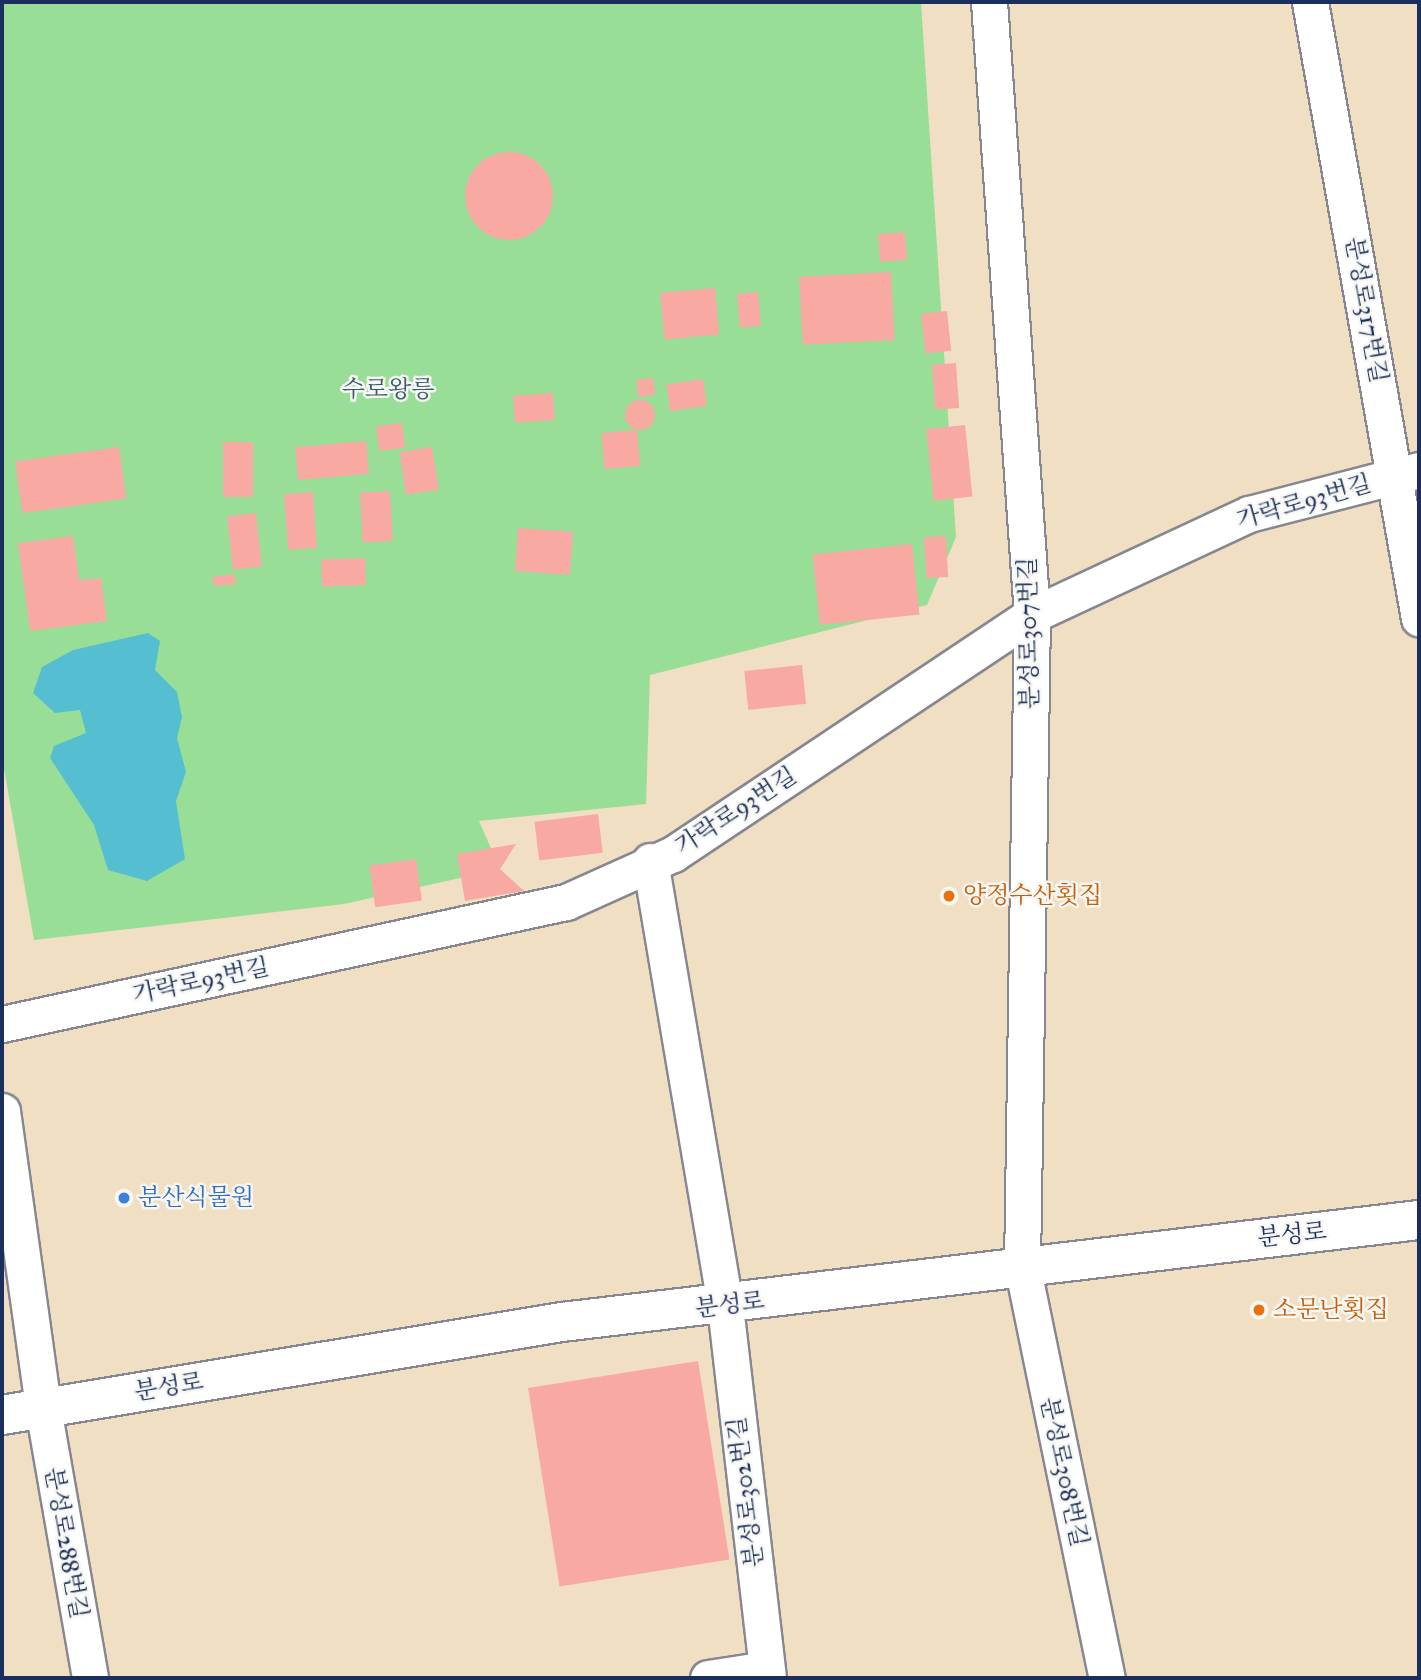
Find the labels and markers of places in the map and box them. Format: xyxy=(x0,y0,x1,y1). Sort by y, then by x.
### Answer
place label: 양정수산횟집 xyxy=(963,882,1102,910)
marker: 양정수산횟집 xyxy=(941,888,957,904)
place label: 분산식물원 xyxy=(138,1184,254,1212)
marker: 분산식물원 xyxy=(116,1190,132,1206)
place label: 소문난횟집 xyxy=(1273,1296,1389,1324)
marker: 소문난횟집 xyxy=(1251,1302,1267,1318)

